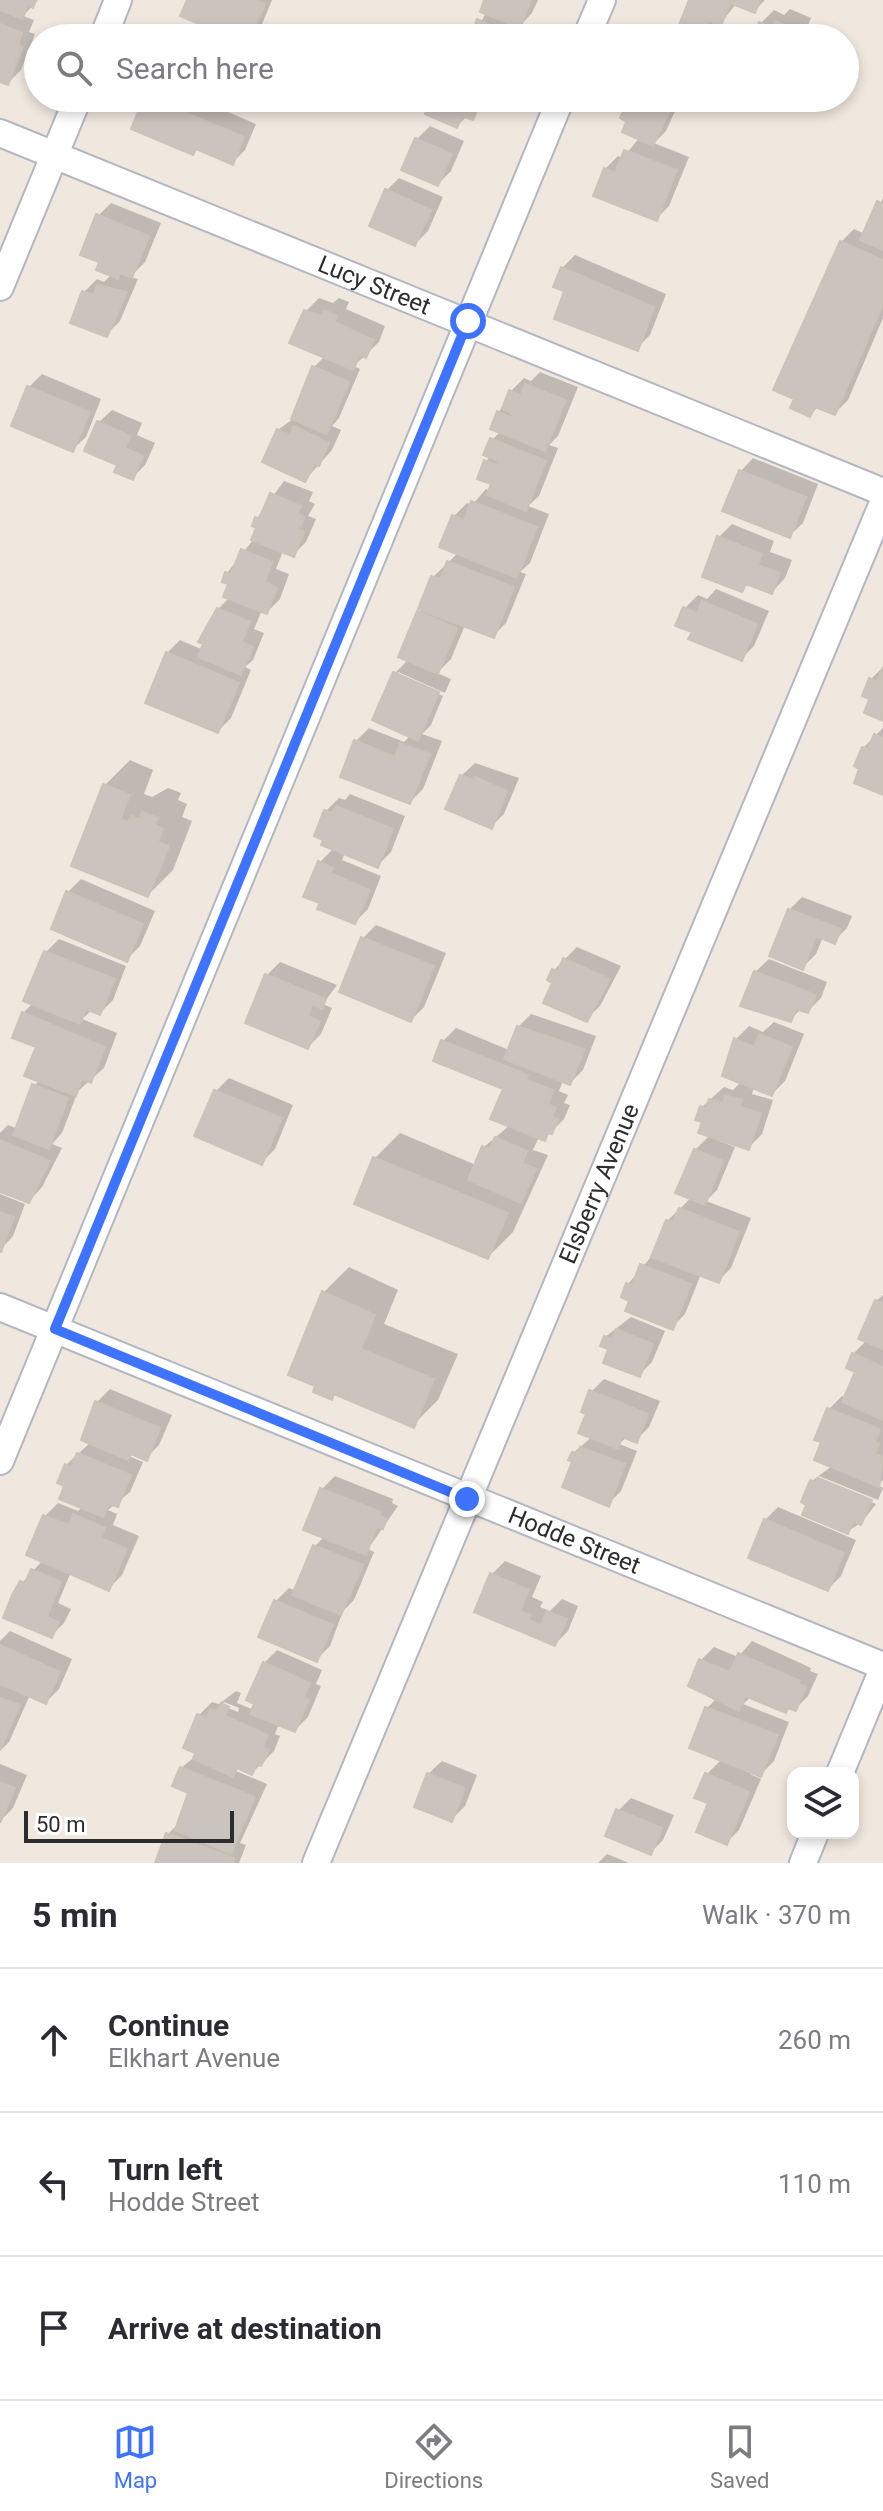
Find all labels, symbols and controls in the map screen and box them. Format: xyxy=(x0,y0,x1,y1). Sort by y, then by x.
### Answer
search box xyxy=(24,24,859,112)
icon: search xyxy=(52,46,96,90)
text: Search here xyxy=(116,51,274,86)
street label: Lucy Street xyxy=(314,250,435,321)
route start xyxy=(450,303,486,339)
street label: Elsberry Avenue xyxy=(554,1100,645,1268)
route end xyxy=(449,1481,485,1517)
street label: Hodde Street xyxy=(504,1501,645,1580)
map controls xyxy=(787,1767,859,1839)
button: layers xyxy=(787,1767,859,1839)
scale bar xyxy=(24,1807,234,1843)
text: 50 m xyxy=(36,1812,85,1837)
text: 5 min xyxy=(32,1895,117,1935)
text: Walk · 370 m xyxy=(702,1900,851,1930)
text: Continue xyxy=(108,2008,229,2043)
icon: ahead xyxy=(32,2018,76,2062)
text: 260 m xyxy=(778,2025,851,2055)
text: Elkhart Avenue xyxy=(108,2043,280,2073)
text: Turn left xyxy=(108,2152,223,2187)
icon: left xyxy=(32,2162,76,2206)
text: 110 m xyxy=(778,2169,851,2199)
text: Hodde Street xyxy=(108,2187,260,2217)
icon: arrive xyxy=(32,2306,76,2350)
text: Arrive at destination xyxy=(108,2311,382,2346)
tab: Map xyxy=(113,2420,157,2493)
tab: Directions xyxy=(384,2420,483,2493)
tab: Saved xyxy=(710,2420,770,2493)

